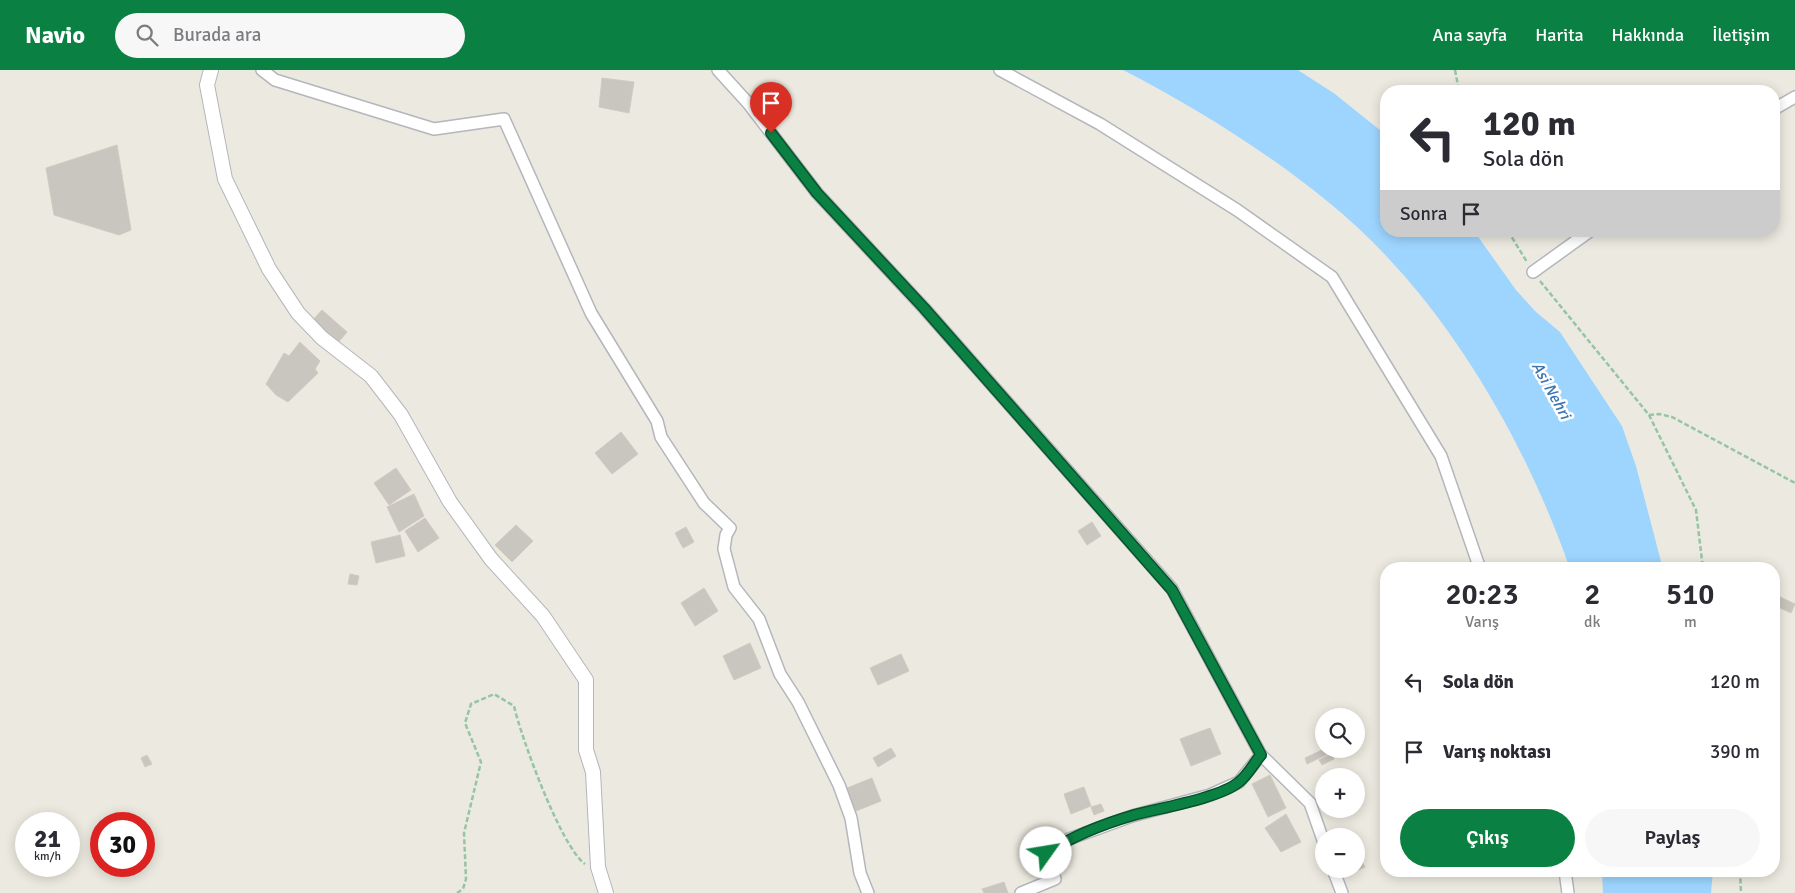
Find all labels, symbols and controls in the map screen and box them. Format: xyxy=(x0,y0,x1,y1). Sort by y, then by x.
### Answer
search box xyxy=(115,13,465,58)
text: Navio xyxy=(25,20,85,50)
icon: search xyxy=(133,21,161,49)
text: Burada ara xyxy=(173,23,261,47)
text: Ana sayfa xyxy=(1433,24,1507,46)
text: Harita xyxy=(1535,24,1584,46)
text: Hakkında xyxy=(1612,24,1684,46)
text: İletişim xyxy=(1712,24,1770,46)
pin xyxy=(750,82,792,133)
icon: arrive xyxy=(757,89,785,117)
text: 120 m xyxy=(1483,102,1576,145)
icon: left xyxy=(1400,105,1465,170)
text: Sola dön xyxy=(1483,145,1564,172)
icon: arrive xyxy=(1457,200,1485,228)
text: Sonra xyxy=(1400,202,1447,226)
water label: Asi Nehri xyxy=(1527,358,1576,424)
text: 20:23 xyxy=(1445,576,1519,613)
text: 2 xyxy=(1584,576,1600,613)
text: 510 xyxy=(1666,576,1715,613)
text: Varış xyxy=(1465,612,1499,632)
text: dk xyxy=(1584,612,1601,632)
text: m xyxy=(1684,612,1697,632)
icon: left xyxy=(1400,668,1428,696)
text: Sola dön xyxy=(1443,670,1514,694)
text: 120 m xyxy=(1710,670,1760,694)
map controls xyxy=(1315,708,1365,878)
button: search xyxy=(1315,708,1365,758)
icon: arrive xyxy=(1400,738,1428,766)
text: Varış noktası xyxy=(1443,740,1551,764)
text: 390 m xyxy=(1710,740,1760,764)
button: + xyxy=(1315,768,1365,818)
button: Çıkış xyxy=(1400,809,1575,867)
button: Paylaş xyxy=(1585,809,1760,867)
speed limit sign: 30 xyxy=(90,812,155,877)
text: 21 xyxy=(34,823,61,854)
position arrow xyxy=(1019,826,1071,878)
button: − xyxy=(1315,828,1365,878)
text: km/h xyxy=(34,849,61,864)

